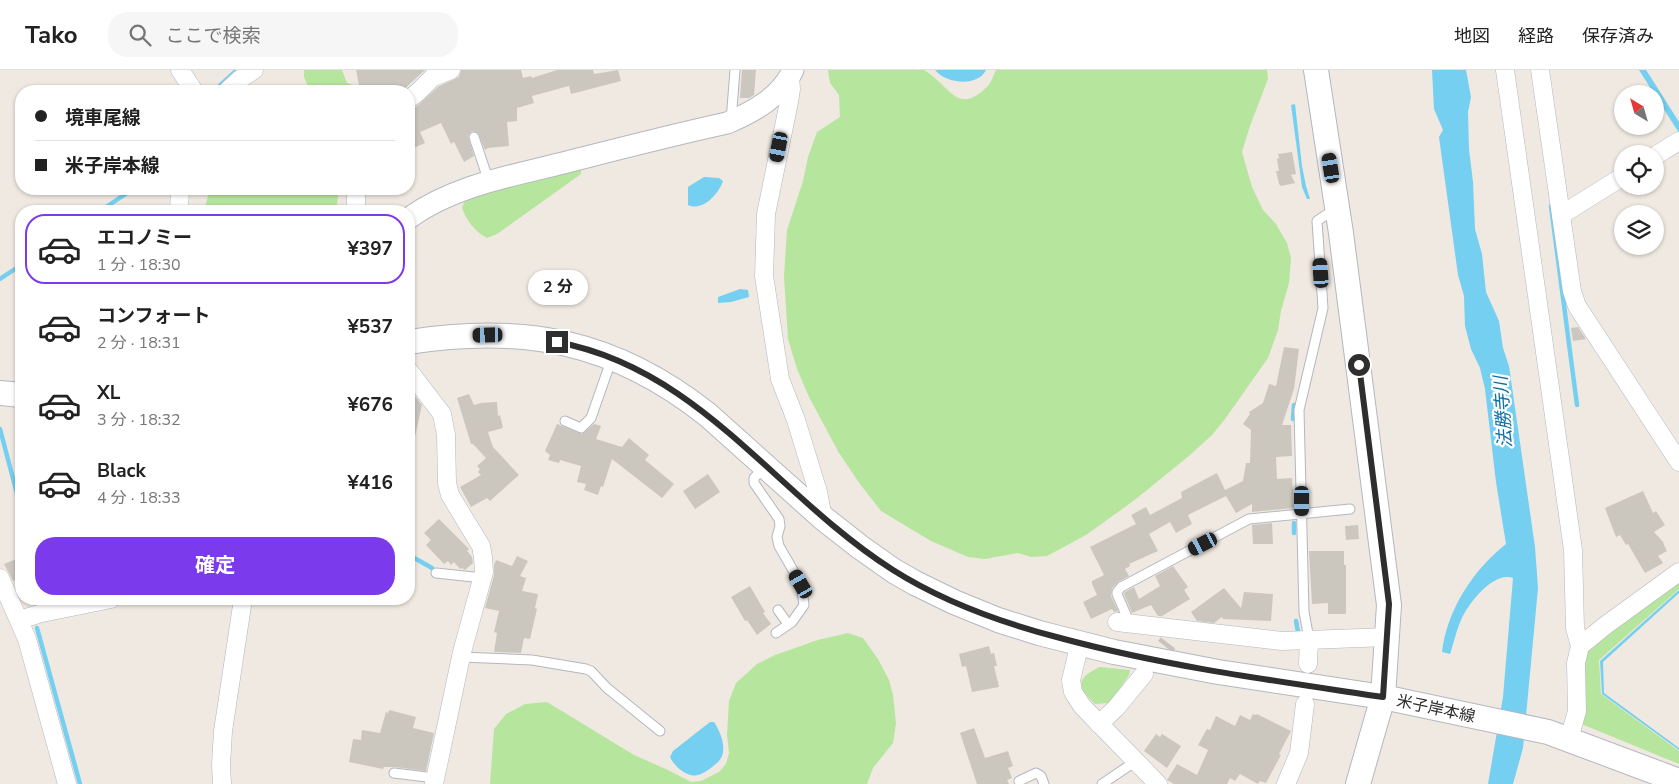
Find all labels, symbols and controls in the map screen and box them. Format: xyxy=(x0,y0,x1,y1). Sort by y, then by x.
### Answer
search box xyxy=(108,12,458,57)
text: Tako xyxy=(25,19,78,51)
icon: search xyxy=(126,21,154,49)
text: ここで検索 xyxy=(166,23,261,49)
text: 地図 xyxy=(1454,24,1490,48)
text: 経路 xyxy=(1518,24,1554,48)
text: 保存済み xyxy=(1582,24,1654,48)
north arrow xyxy=(1614,85,1664,135)
map controls xyxy=(1614,85,1664,255)
text: 境車尾線 xyxy=(65,105,141,131)
car xyxy=(768,131,789,163)
button: locate xyxy=(1614,145,1664,195)
car xyxy=(1321,152,1340,184)
text: 米子岸本線 xyxy=(65,153,160,179)
button: layers xyxy=(1614,205,1664,255)
text: エコノミー xyxy=(97,225,192,251)
icon: car xyxy=(37,227,82,272)
text: ¥397 xyxy=(347,236,393,262)
text: 1 分 · 18:30 xyxy=(97,254,181,276)
car xyxy=(1312,258,1329,288)
callout: 2 分 xyxy=(527,270,587,304)
text: 2 分 xyxy=(543,276,573,298)
text: コンフォート xyxy=(97,303,210,329)
icon: car xyxy=(37,305,82,350)
text: ¥537 xyxy=(347,314,393,340)
car xyxy=(472,327,503,343)
route end xyxy=(546,331,568,353)
text: 2 分 · 18:31 xyxy=(97,332,181,354)
route start xyxy=(1348,354,1370,376)
water label: 法勝寺川 xyxy=(1488,373,1517,449)
text: XL xyxy=(97,380,120,406)
icon: car xyxy=(37,383,82,428)
text: ¥676 xyxy=(347,392,393,418)
text: 3 分 · 18:32 xyxy=(97,409,181,431)
text: Black xyxy=(97,458,146,484)
icon: car xyxy=(37,461,82,506)
text: ¥416 xyxy=(347,470,393,496)
car xyxy=(1294,486,1309,516)
text: 4 分 · 18:33 xyxy=(97,487,181,509)
car xyxy=(1186,531,1219,557)
button: 確定 xyxy=(35,537,395,595)
car xyxy=(787,567,814,601)
street label: 米子岸本線 xyxy=(1394,690,1477,728)

